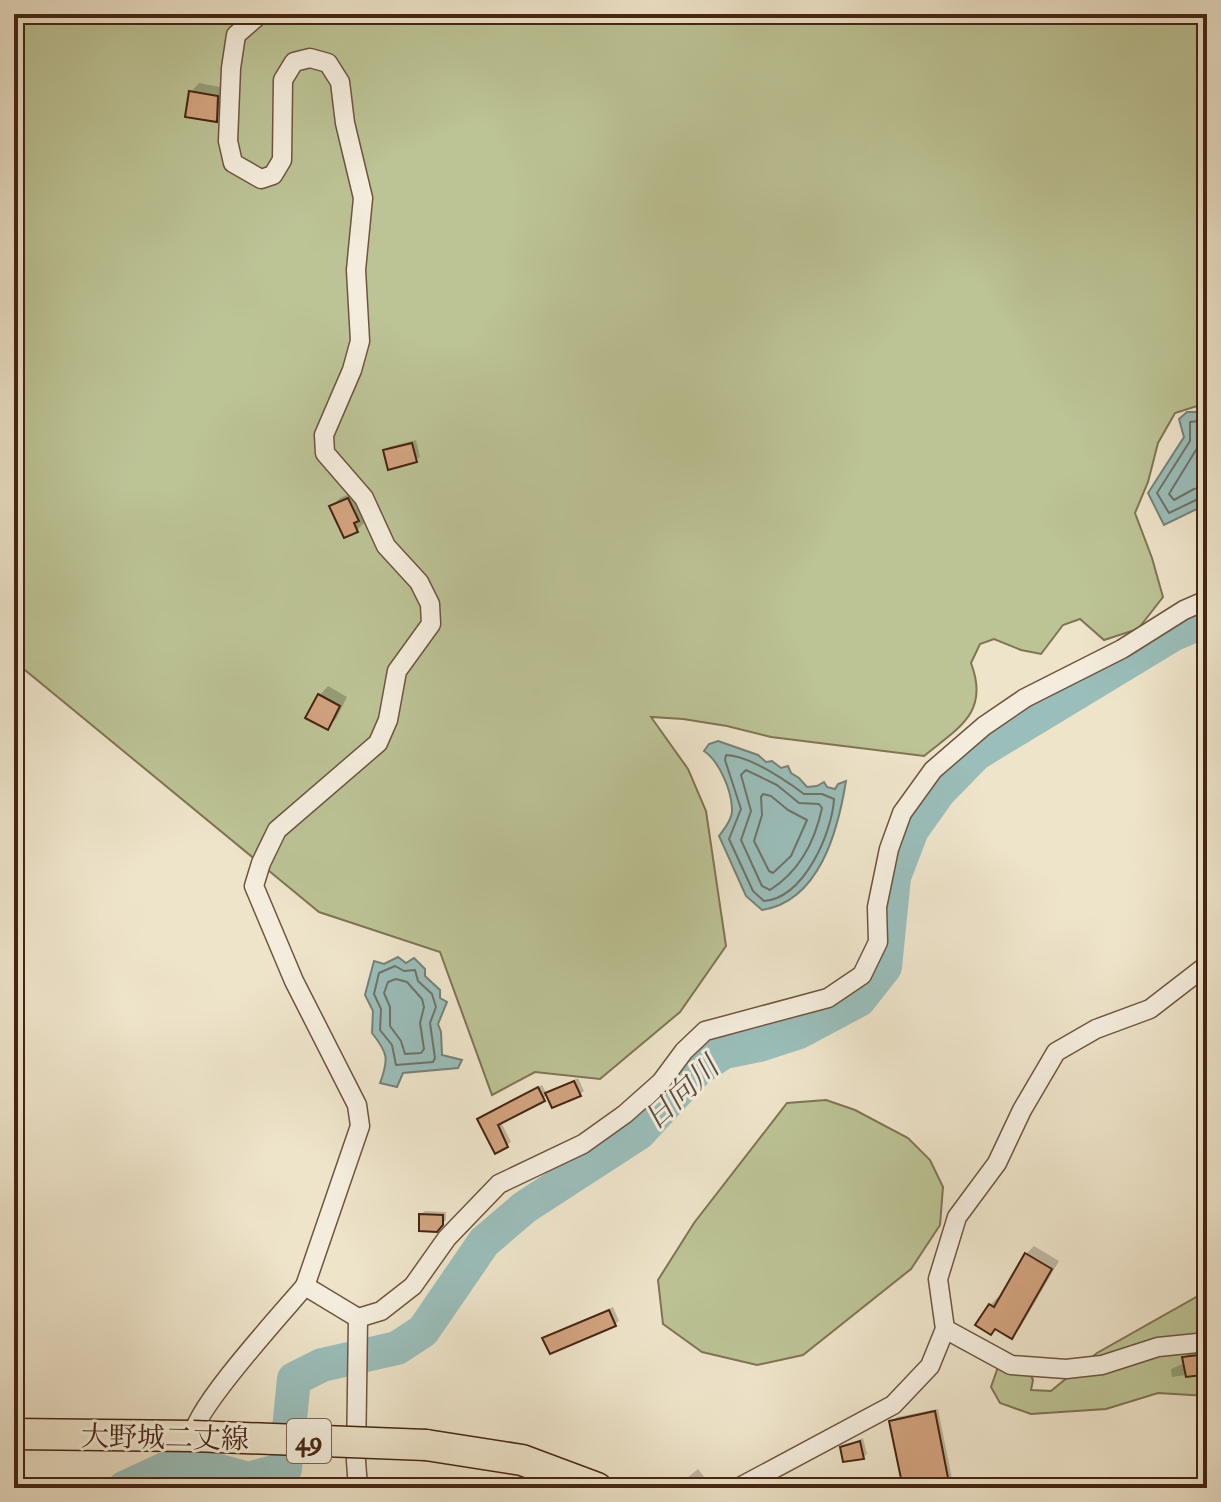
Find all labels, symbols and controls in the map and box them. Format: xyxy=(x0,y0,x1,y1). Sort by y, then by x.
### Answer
water label: 日向川 xyxy=(636,1047,729,1138)
road number: 49 xyxy=(287,1419,331,1463)
street label: 大野城二丈線 xyxy=(81,1420,249,1457)

